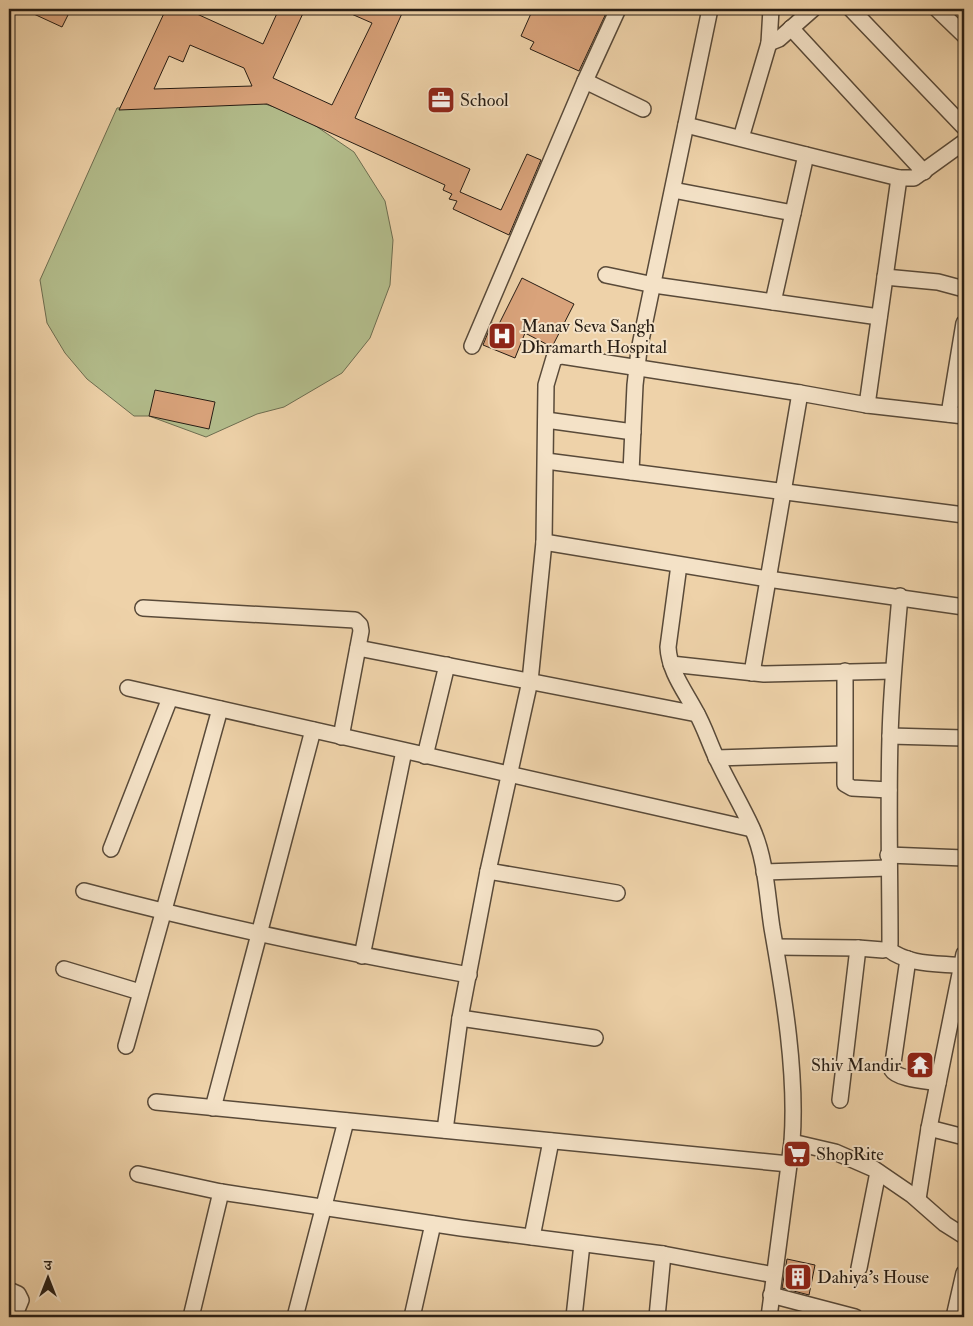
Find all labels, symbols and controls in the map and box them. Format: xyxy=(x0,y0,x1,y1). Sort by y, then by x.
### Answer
office icon: School xyxy=(426,85,456,115)
place label: School xyxy=(460,89,509,112)
place label: Manav Seva Sangh Dhramarth Hospital xyxy=(521,315,668,359)
hospital icon: Manav Seva Sangh Dhramarth Hospital xyxy=(487,321,517,351)
temple icon: Shiv Mandir xyxy=(905,1050,935,1080)
place label: Shiv Mandir xyxy=(811,1054,901,1077)
supermarket icon: ShopRite xyxy=(782,1139,812,1169)
place label: ShopRite xyxy=(816,1143,884,1166)
north arrow xyxy=(22,1254,72,1304)
text: उ xyxy=(43,1257,52,1274)
building icon: Dahiya's House xyxy=(783,1262,813,1292)
place label: Dahiya's House xyxy=(817,1266,929,1289)

